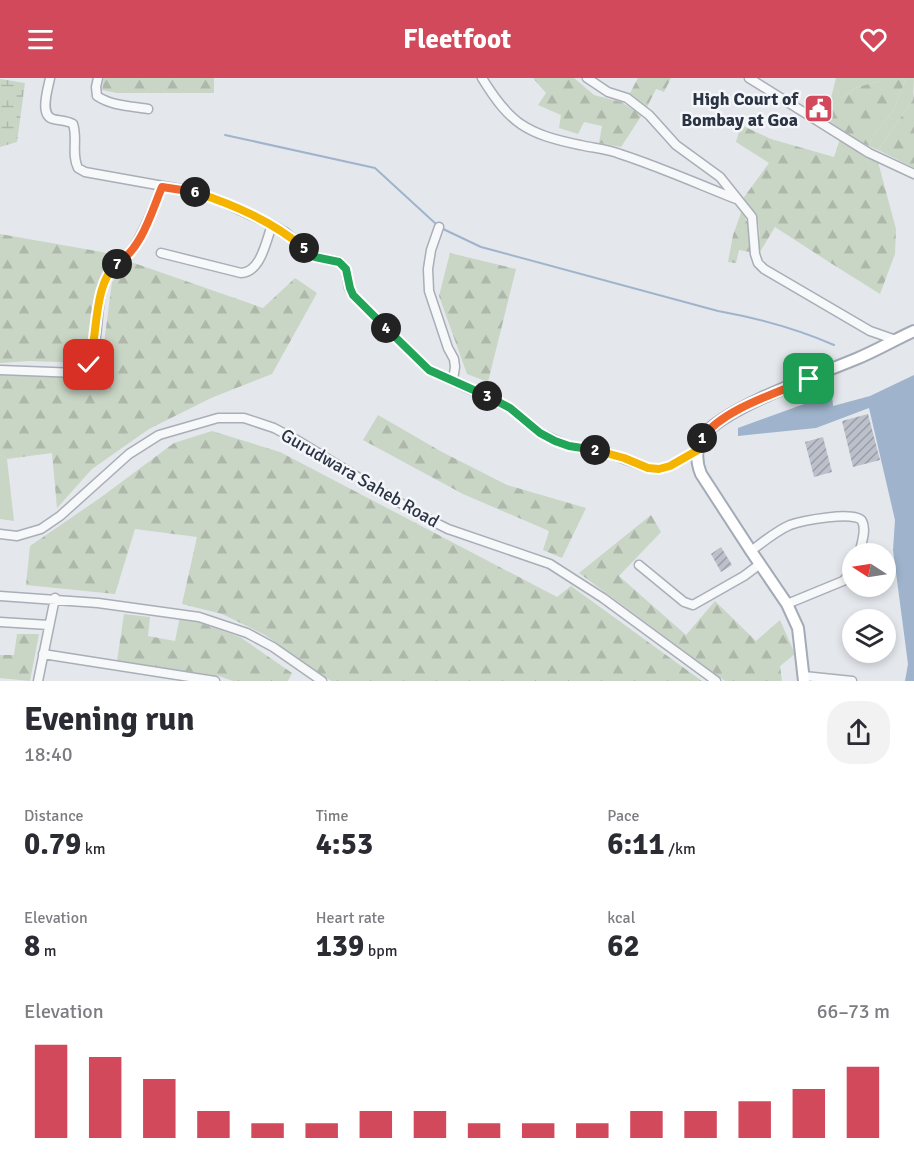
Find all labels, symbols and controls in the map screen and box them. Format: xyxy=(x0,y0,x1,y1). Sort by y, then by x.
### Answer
icon: menu xyxy=(24,23,57,56)
text: Fleetfoot xyxy=(403,23,511,56)
icon: heart xyxy=(857,23,890,56)
place label: High Court of Bombay at Goa xyxy=(681,88,799,131)
public building icon: High Court of Bombay at Goa xyxy=(803,93,835,125)
pin: 6 xyxy=(180,177,210,207)
text: 6 xyxy=(191,182,199,202)
pin: 5 xyxy=(289,233,319,263)
text: 5 xyxy=(300,238,308,258)
pin: 7 xyxy=(102,249,132,279)
text: 7 xyxy=(113,254,121,274)
pin: 4 xyxy=(371,313,401,343)
text: 4 xyxy=(382,318,390,338)
pin xyxy=(63,339,114,390)
icon: check xyxy=(72,348,105,381)
pin xyxy=(783,353,834,404)
icon: arrive xyxy=(792,362,825,395)
pin: 3 xyxy=(472,381,502,411)
text: 3 xyxy=(483,386,491,406)
pin: 1 xyxy=(687,423,717,453)
street label: Gurudwara Saheb Road xyxy=(277,424,443,532)
text: 1 xyxy=(698,428,706,448)
pin: 2 xyxy=(580,435,610,465)
text: 2 xyxy=(591,440,599,460)
north arrow xyxy=(842,543,896,597)
map controls xyxy=(842,543,896,663)
button: layers xyxy=(842,609,896,663)
text: Evening run xyxy=(24,699,194,740)
button: share xyxy=(827,701,890,764)
text: 18:40 xyxy=(24,742,73,767)
text: Distance xyxy=(24,806,84,826)
text: Time xyxy=(316,806,349,826)
text: Pace xyxy=(607,806,640,826)
text: 0.79 xyxy=(24,826,81,863)
text: 4:53 xyxy=(316,826,373,863)
text: 6:11 xyxy=(607,826,665,863)
text: km xyxy=(81,839,106,859)
text: /km xyxy=(665,839,696,859)
text: Elevation xyxy=(24,908,88,928)
text: Heart rate xyxy=(316,908,385,928)
text: kcal xyxy=(607,908,635,928)
text: 8 xyxy=(24,928,40,965)
text: 139 xyxy=(316,928,364,965)
text: 62 xyxy=(607,928,640,965)
text: m xyxy=(40,941,56,961)
text: bpm xyxy=(364,941,397,961)
text: Elevation xyxy=(24,999,104,1024)
text: 66–73 m xyxy=(817,999,890,1024)

